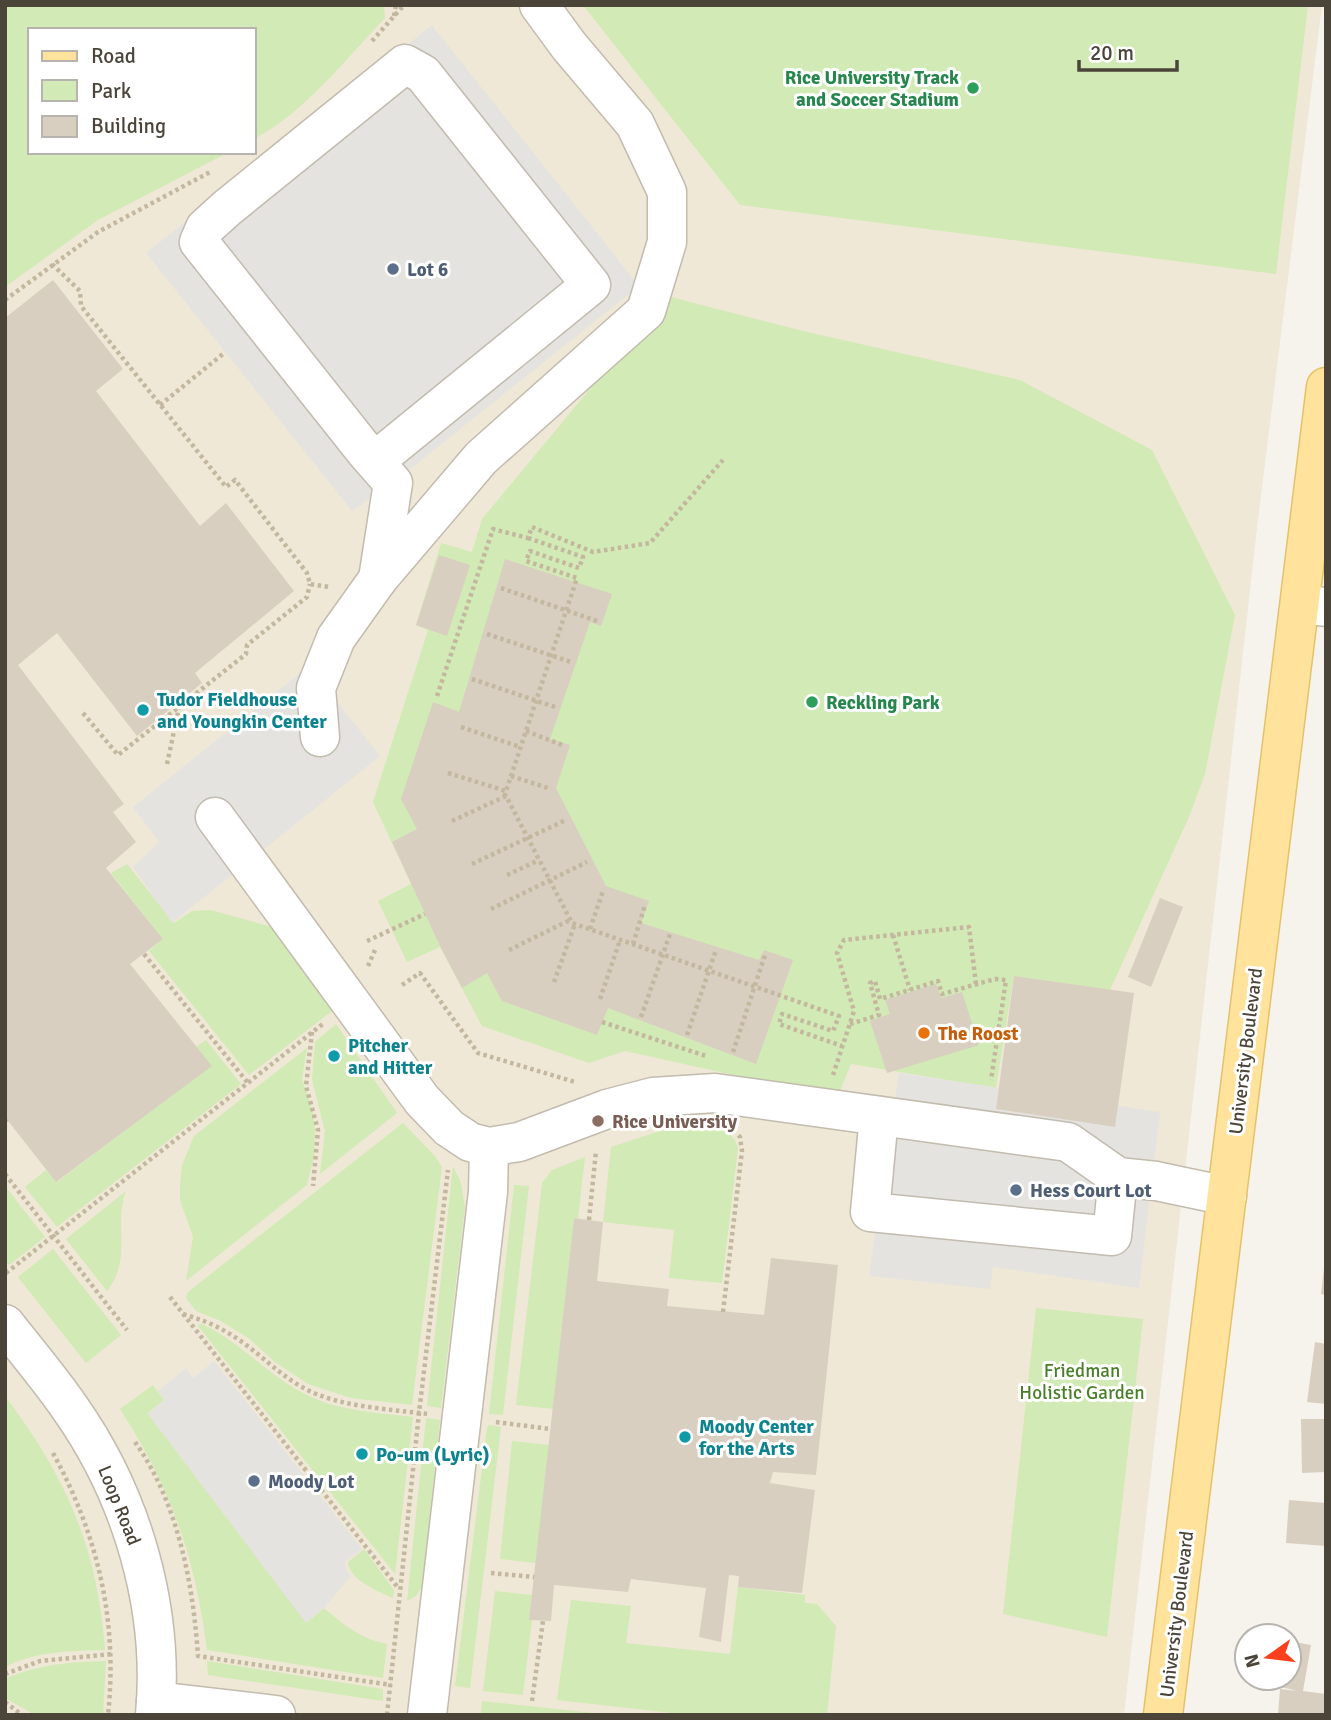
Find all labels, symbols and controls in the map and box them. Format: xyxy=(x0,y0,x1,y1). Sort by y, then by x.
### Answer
legend xyxy=(28,28,256,154)
scale bar xyxy=(1079,28,1177,72)
text: 20 m xyxy=(1090,40,1134,66)
text: Road xyxy=(91,43,136,69)
place label: Rice University Track and Soccer Stadium xyxy=(785,66,959,112)
text: Park xyxy=(91,78,132,104)
marker: Rice University Track and Soccer Stadium xyxy=(965,80,981,96)
text: Building xyxy=(91,113,166,139)
place label: Lot 6 xyxy=(407,258,448,282)
marker: Lot 6 xyxy=(385,261,401,277)
place label: Tudor Fieldhouse and Youngkin Center xyxy=(157,688,327,734)
place label: Reckling Park xyxy=(826,691,940,715)
marker: Reckling Park xyxy=(804,694,820,710)
marker: Tudor Fieldhouse and Youngkin Center xyxy=(135,702,151,718)
street label: University Boulevard xyxy=(1224,966,1268,1136)
place label: The Roost xyxy=(938,1022,1018,1046)
marker: The Roost xyxy=(916,1025,932,1041)
place label: Pitcher and Hitter xyxy=(348,1034,433,1080)
marker: Pitcher and Hitter xyxy=(326,1048,342,1064)
place label: Rice University xyxy=(612,1110,738,1134)
marker: Rice University xyxy=(590,1113,606,1129)
place label: Hess Court Lot xyxy=(1030,1179,1152,1203)
marker: Hess Court Lot xyxy=(1008,1182,1024,1198)
park label: Friedman Holistic Garden xyxy=(1019,1359,1145,1405)
place label: Moody Center for the Arts xyxy=(698,1415,814,1461)
marker: Moody Center for the Arts xyxy=(677,1429,693,1445)
place label: Po-um (Lyric) xyxy=(376,1443,490,1467)
marker: Po-um (Lyric) xyxy=(354,1446,370,1462)
street label: Loop Road xyxy=(92,1462,146,1549)
place label: Moody Lot xyxy=(268,1470,354,1494)
marker: Moody Lot xyxy=(246,1473,262,1489)
street label: University Boulevard xyxy=(1155,1529,1199,1699)
north arrow xyxy=(1233,1622,1303,1692)
text: N xyxy=(1239,1652,1266,1670)

